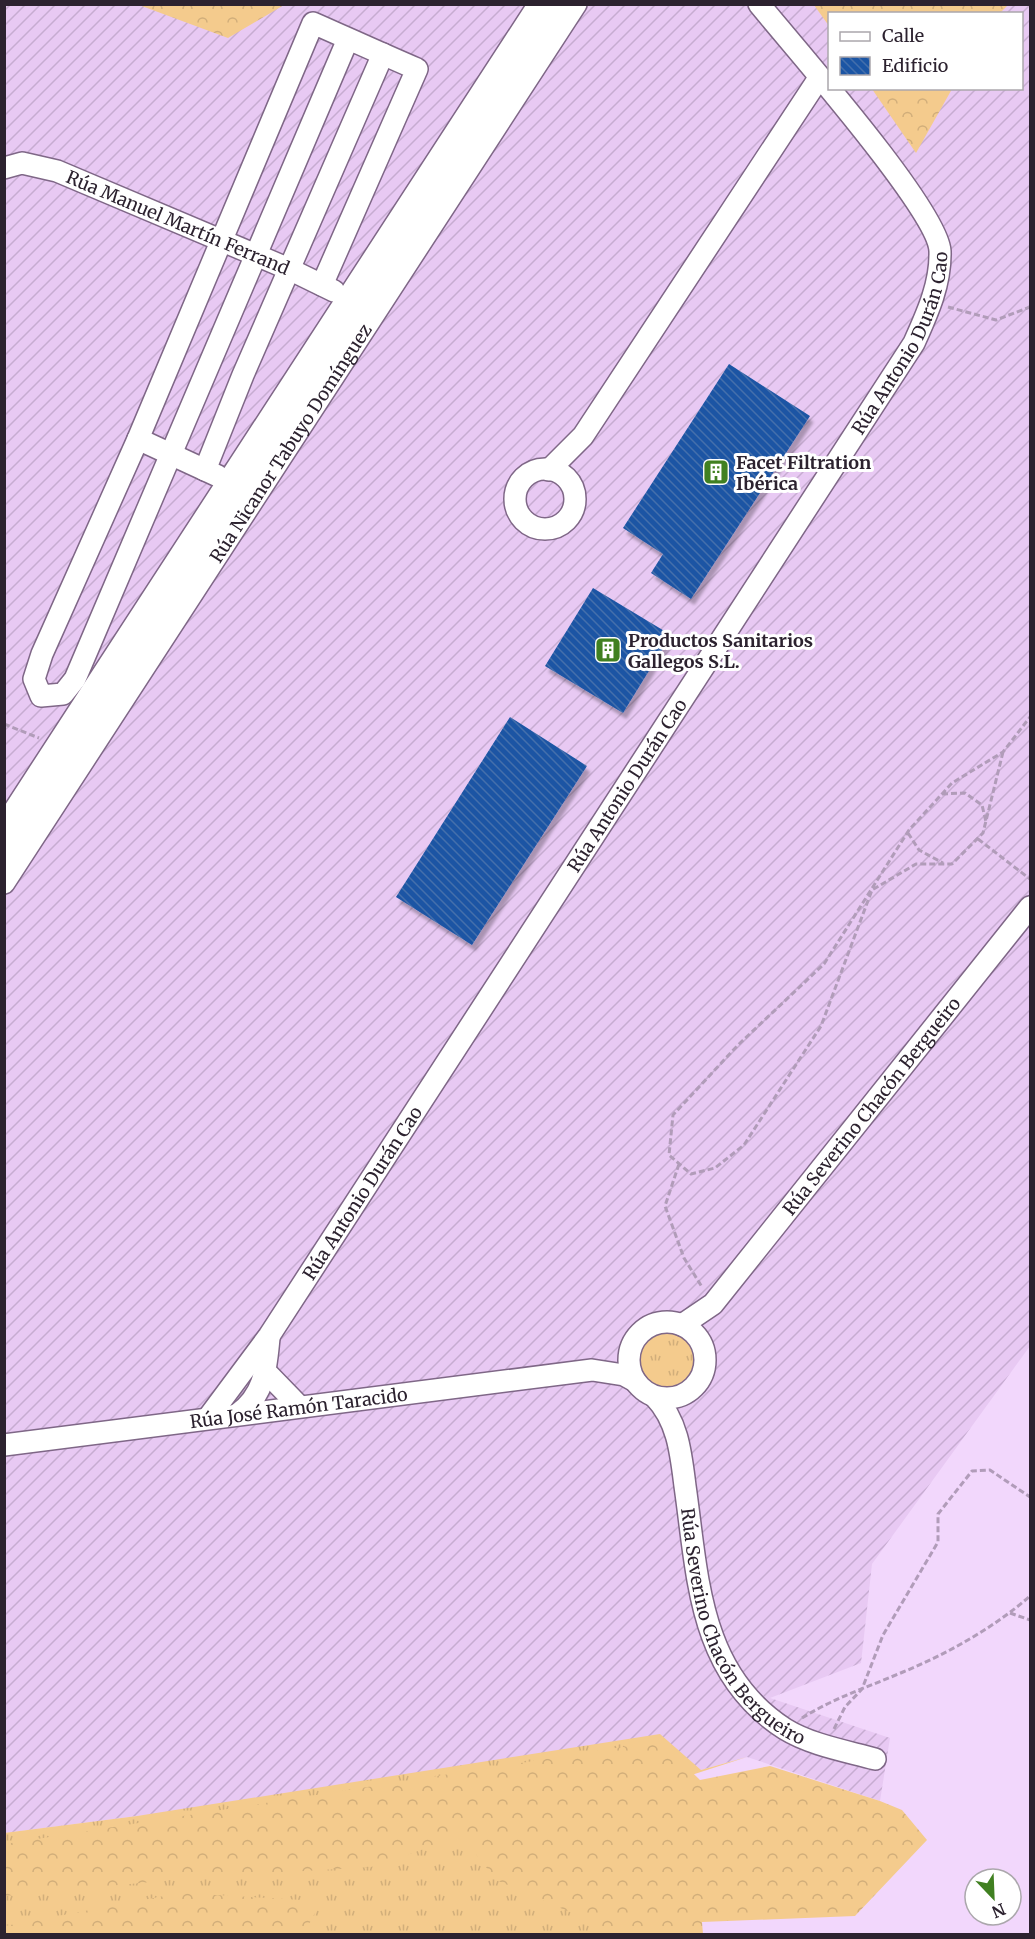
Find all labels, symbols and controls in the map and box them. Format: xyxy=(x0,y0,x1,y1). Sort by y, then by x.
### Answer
legend xyxy=(828,12,1023,90)
text: Calle xyxy=(882,24,924,47)
text: Edificio xyxy=(882,54,948,77)
street label: Rúa Manuel Martín Ferrand xyxy=(63,165,293,279)
street label: Rúa Antonio Durán Cao xyxy=(846,251,952,439)
street label: Rúa Nicanor Tabuyo Domínguez xyxy=(204,319,377,567)
place label: Facet Filtration Ibérica xyxy=(736,451,871,495)
building icon: Facet Filtration Ibérica xyxy=(701,457,731,487)
place label: Productos Sanitarios Gallegos S.L. xyxy=(628,629,813,673)
building icon: Productos Sanitarios Gallegos S.L. xyxy=(593,635,623,665)
street label: Rúa Antonio Durán Cao xyxy=(562,694,692,876)
street label: Rúa Severino Chacón Bergueiro xyxy=(777,992,965,1219)
street label: Rúa Antonio Durán Cao xyxy=(297,1102,427,1284)
street label: Rúa José Ramón Taracido xyxy=(188,1382,409,1433)
street label: Rúa Severino Chacón Bergueiro xyxy=(677,1506,809,1749)
north arrow xyxy=(963,1867,1023,1927)
text: N xyxy=(989,1899,1009,1923)

